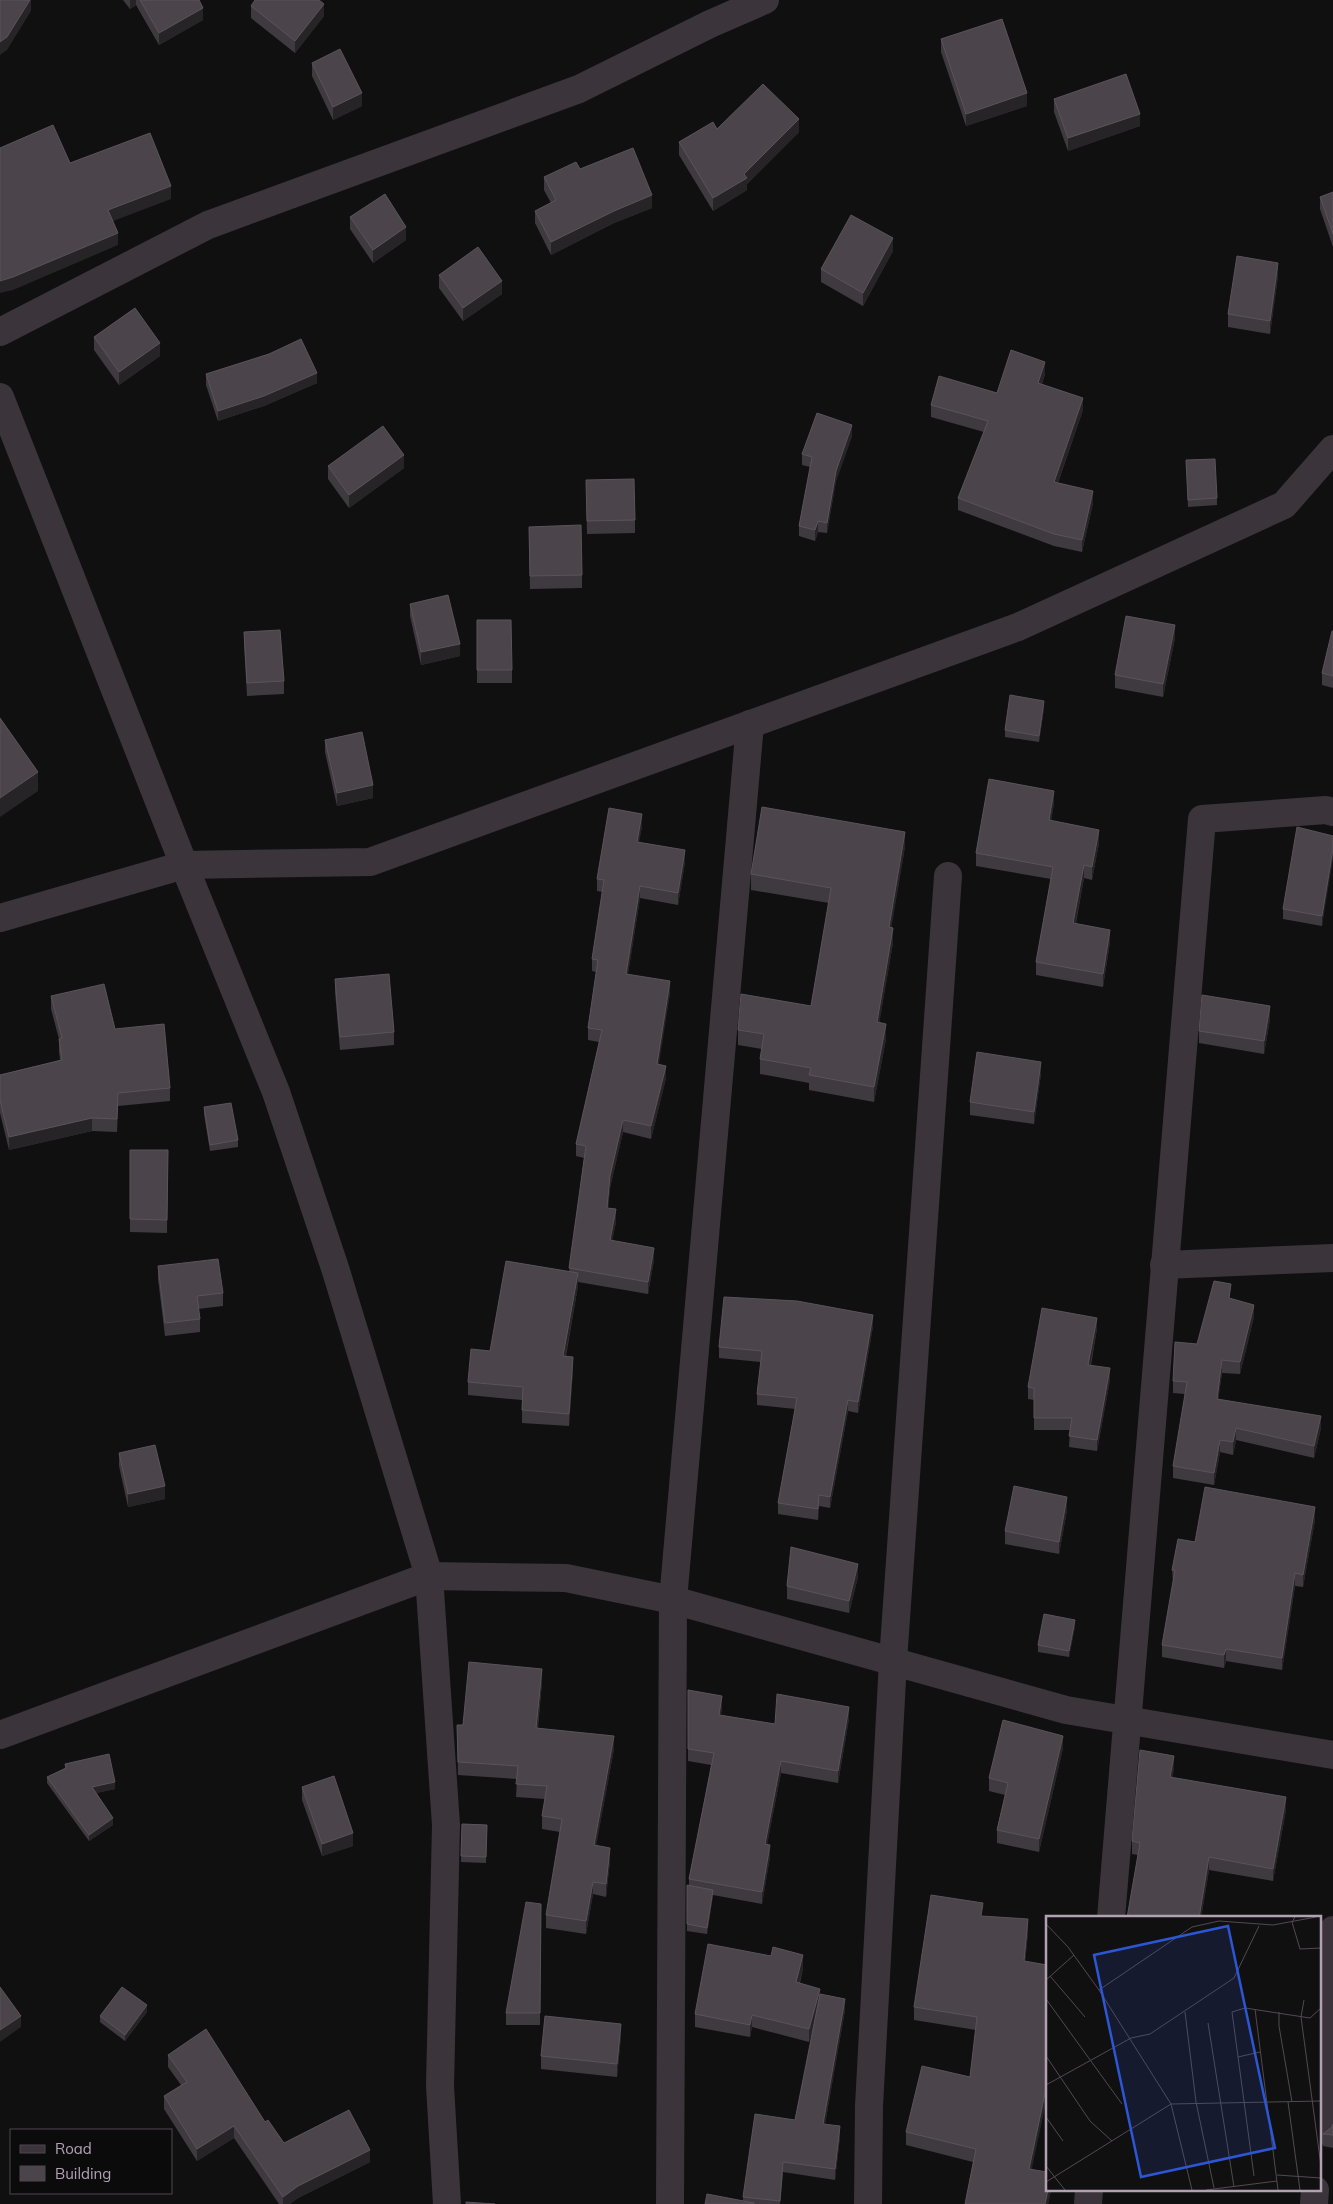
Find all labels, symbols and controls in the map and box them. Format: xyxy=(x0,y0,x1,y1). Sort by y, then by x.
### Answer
inset map xyxy=(1046,1916,1320,2192)
legend xyxy=(10,2129,172,2194)
text: Road xyxy=(55,2139,92,2158)
text: Building xyxy=(55,2164,111,2183)

